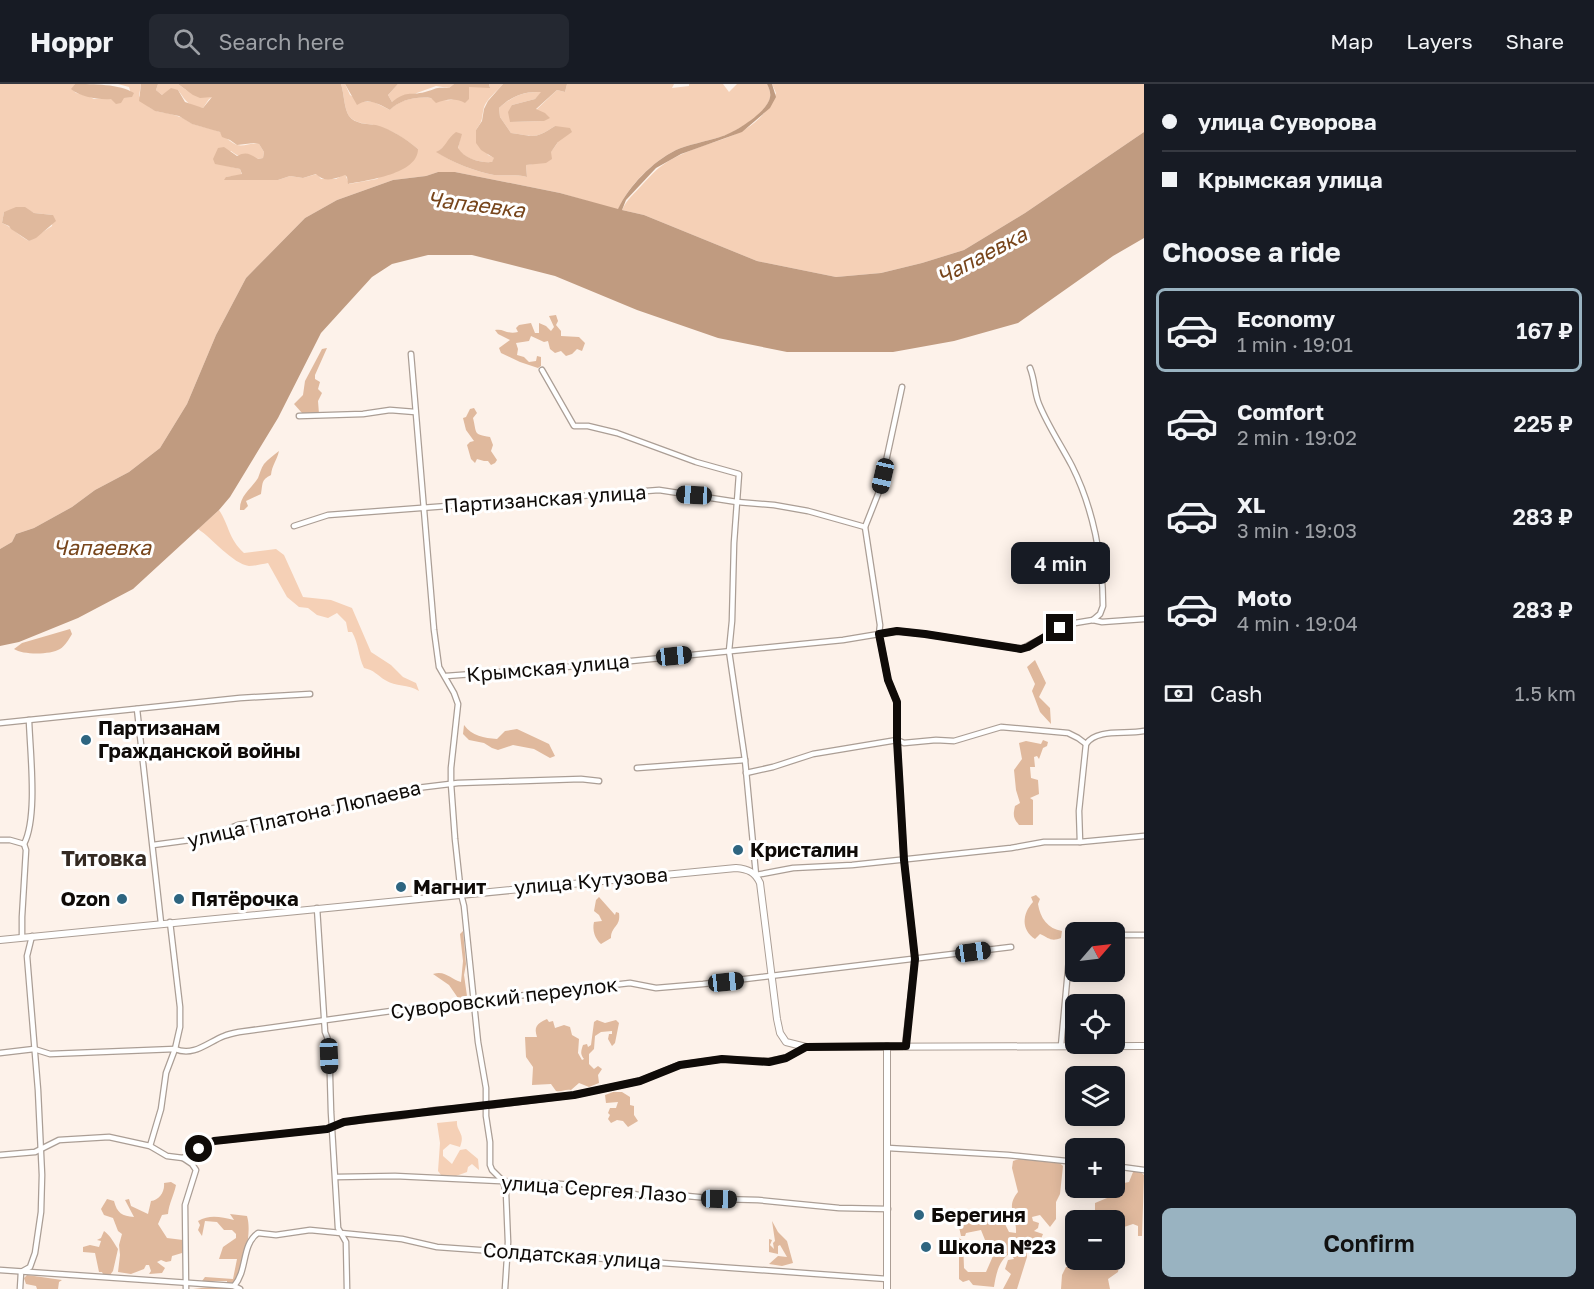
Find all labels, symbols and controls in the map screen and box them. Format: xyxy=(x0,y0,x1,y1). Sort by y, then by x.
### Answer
search box xyxy=(149,14,569,68)
text: Hoppr xyxy=(30,25,113,58)
icon: search xyxy=(170,25,203,58)
text: Search here xyxy=(218,28,345,55)
text: Map xyxy=(1330,28,1373,54)
text: Layers xyxy=(1406,28,1473,54)
text: Share xyxy=(1506,28,1564,54)
text: улица Суворова xyxy=(1198,108,1377,135)
text: Крымская улица xyxy=(1198,166,1383,193)
water label: Чапаевка xyxy=(426,185,528,223)
water label: Чапаевка xyxy=(932,220,1032,290)
text: Choose a ride xyxy=(1162,236,1341,268)
icon: car xyxy=(1165,303,1219,357)
text: Economy xyxy=(1237,305,1335,332)
text: 167 ₽ xyxy=(1516,317,1573,344)
text: 1 min · 19:01 xyxy=(1237,332,1353,356)
icon: car xyxy=(1165,396,1219,450)
text: Comfort xyxy=(1237,398,1324,425)
text: 225 ₽ xyxy=(1513,410,1573,437)
text: 2 min · 19:02 xyxy=(1237,425,1357,449)
car xyxy=(870,456,896,496)
street label: Партизанская улица xyxy=(443,479,647,517)
car xyxy=(676,485,712,505)
icon: car xyxy=(1165,489,1219,543)
text: XL xyxy=(1237,491,1265,518)
text: 283 ₽ xyxy=(1513,503,1573,530)
text: 3 min · 19:03 xyxy=(1237,518,1357,542)
water label: Чапаевка xyxy=(53,534,152,560)
callout: 4 min xyxy=(1010,541,1110,583)
text: 4 min xyxy=(1034,551,1087,575)
icon: car xyxy=(1165,582,1219,636)
text: Moto xyxy=(1237,584,1292,611)
text: 283 ₽ xyxy=(1513,596,1573,623)
text: 4 min · 19:04 xyxy=(1237,611,1358,635)
route end xyxy=(1046,614,1073,641)
car xyxy=(655,645,693,667)
street label: Крымская улица xyxy=(465,648,631,686)
icon: cash xyxy=(1162,677,1195,710)
text: Cash xyxy=(1210,680,1263,707)
text: 1.5 km xyxy=(1515,681,1576,705)
place label: Партизанам Гражданской войны xyxy=(98,715,300,762)
marker: Партизанам Гражданской войны xyxy=(79,733,93,747)
street label: улица Платона Люпаева xyxy=(185,774,423,852)
place label: Кристалин xyxy=(750,837,859,861)
marker: Кристалин xyxy=(731,843,745,857)
district label: Титовка xyxy=(61,845,147,871)
street label: улица Кутузова xyxy=(513,861,669,899)
place label: Магнит xyxy=(413,874,486,898)
marker: Магнит xyxy=(394,880,408,894)
place label: Ozon xyxy=(61,886,110,910)
place label: Пятёрочка xyxy=(191,886,299,910)
marker: Ozon xyxy=(115,892,129,906)
marker: Пятёрочка xyxy=(172,892,186,906)
north arrow xyxy=(1065,922,1125,982)
map controls xyxy=(1065,922,1125,1270)
car xyxy=(954,941,992,963)
street label: Суворовский переулок xyxy=(389,971,619,1023)
car xyxy=(707,971,745,993)
button: locate xyxy=(1065,994,1125,1054)
car xyxy=(319,1038,339,1074)
button: layers xyxy=(1065,1066,1125,1126)
route start xyxy=(185,1135,212,1162)
button: + xyxy=(1065,1138,1125,1198)
street label: улица Сергея Лазо xyxy=(500,1170,688,1206)
car xyxy=(701,1190,737,1208)
place label: Берегиня xyxy=(931,1202,1026,1226)
marker: Берегиня xyxy=(912,1208,926,1222)
button: Confirm xyxy=(1162,1208,1576,1277)
button: − xyxy=(1065,1210,1125,1270)
place label: Школа №23 xyxy=(938,1234,1056,1258)
street label: Солдатская улица xyxy=(482,1237,662,1273)
marker: Школа №23 xyxy=(919,1240,933,1254)

